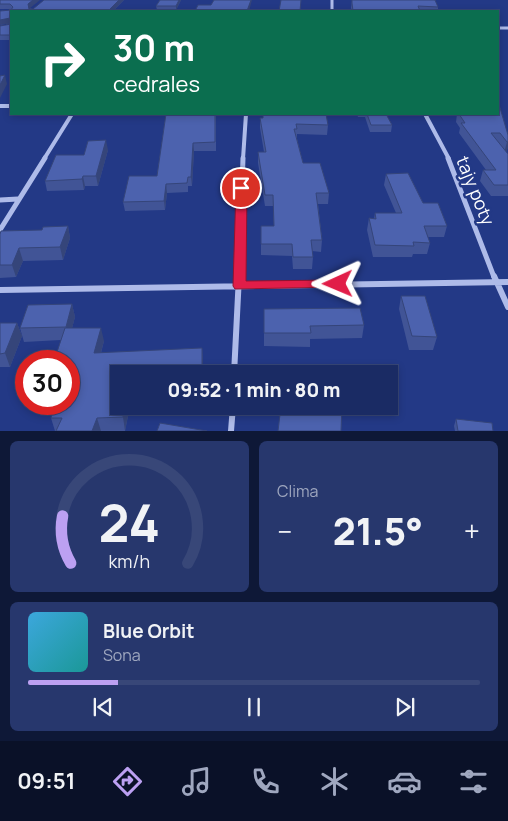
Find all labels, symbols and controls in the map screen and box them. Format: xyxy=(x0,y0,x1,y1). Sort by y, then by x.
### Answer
text: 30 m xyxy=(113,24,195,72)
icon: right xyxy=(30,30,95,95)
text: cedrales xyxy=(113,69,200,99)
street label: tajy poty xyxy=(451,152,501,229)
pin xyxy=(220,167,262,209)
icon: arrive xyxy=(227,174,255,202)
position arrow xyxy=(311,257,363,309)
speed limit sign: 30 xyxy=(15,350,80,415)
text: 09:52 · 1 min · 80 m xyxy=(168,377,340,403)
text: Clima xyxy=(277,480,318,502)
text: 24 xyxy=(99,487,160,558)
text: 21.5° xyxy=(333,504,423,556)
text: − xyxy=(277,512,292,550)
text: + xyxy=(464,512,480,550)
text: km/h xyxy=(109,549,150,573)
text: Blue Orbit xyxy=(103,618,195,644)
text: Sona xyxy=(103,644,141,666)
icon: previous xyxy=(89,693,117,721)
icon: pause xyxy=(240,693,268,721)
icon: next xyxy=(391,693,419,721)
icon: directions xyxy=(110,764,145,799)
icon: music xyxy=(179,764,214,799)
icon: phone xyxy=(248,764,283,799)
icon: climate xyxy=(317,764,352,799)
icon: car xyxy=(387,764,422,799)
icon: filters xyxy=(456,764,491,799)
text: 09:51 xyxy=(17,766,75,796)

